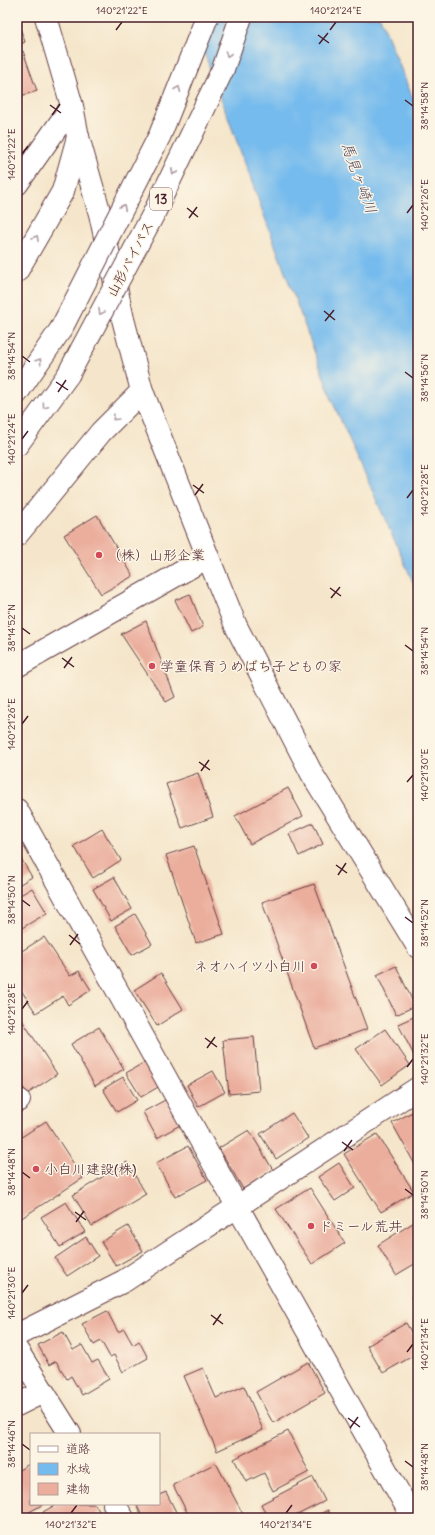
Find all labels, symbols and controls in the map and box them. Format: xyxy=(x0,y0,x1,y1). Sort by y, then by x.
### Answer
text: 140°21'22"E xyxy=(96,4,148,17)
text: 140°21'24"E xyxy=(310,4,362,17)
one-way arrow xyxy=(225,50,233,57)
text: 38°14'58"N xyxy=(418,82,431,130)
one-way arrow xyxy=(174,86,182,93)
text: 140°21'22"E xyxy=(5,128,18,180)
water label: 馬見ヶ崎川 xyxy=(338,139,381,216)
one-way arrow xyxy=(171,168,179,175)
text: 140°21'26"E xyxy=(418,179,431,231)
road number: 13 xyxy=(150,188,172,210)
one-way arrow xyxy=(118,204,126,211)
street label: 山形バイパス xyxy=(102,218,158,300)
one-way arrow xyxy=(32,235,39,242)
one-way arrow xyxy=(99,308,106,315)
text: 38°14'54"N xyxy=(5,332,18,380)
text: 38°14'56"N xyxy=(418,354,431,402)
one-way arrow xyxy=(34,358,41,365)
one-way arrow xyxy=(43,402,50,409)
text: 140°21'24"E xyxy=(5,413,18,465)
one-way arrow xyxy=(112,413,120,421)
text: 140°21'28"E xyxy=(418,464,431,516)
place label: （株）山形企業 xyxy=(107,546,205,564)
marker: （株）山形企業 xyxy=(94,550,104,560)
text: 38°14'52"N xyxy=(5,604,18,652)
text: 38°14'54"N xyxy=(418,627,431,675)
place label: 学童保育うめばち子どもの家 xyxy=(160,657,342,675)
marker: 学童保育うめばち子どもの家 xyxy=(147,661,157,671)
text: 140°21'26"E xyxy=(5,698,18,750)
text: 140°21'30"E xyxy=(418,749,431,801)
text: 38°14'50"N xyxy=(5,875,18,925)
text: 38°14'52"N xyxy=(418,899,431,947)
place label: ネオハイツ小白川 xyxy=(194,957,306,975)
marker: ネオハイツ小白川 xyxy=(309,961,319,971)
text: 140°21'28"E xyxy=(5,983,18,1035)
text: 140°21'32"E xyxy=(418,1033,431,1085)
text: 38°14'48"N xyxy=(5,1148,18,1196)
place label: 小白川建設(株) xyxy=(44,1160,136,1178)
marker: 小白川建設(株) xyxy=(31,1164,41,1174)
text: 38°14'50"N xyxy=(418,1170,431,1220)
place label: ドミール荒井 xyxy=(319,1217,402,1235)
marker: ドミール荒井 xyxy=(306,1221,316,1231)
text: 140°21'30"E xyxy=(5,1267,18,1319)
text: 140°21'34"E xyxy=(418,1318,431,1370)
text: 38°14'46"N xyxy=(5,1420,18,1468)
legend xyxy=(30,1433,160,1505)
text: 道路 xyxy=(66,1441,90,1456)
text: 38°14'48"N xyxy=(418,1443,431,1491)
text: 水域 xyxy=(66,1461,90,1476)
text: 建物 xyxy=(66,1481,90,1496)
text: 140°21'32"E xyxy=(45,1518,97,1531)
text: 140°21'34"E xyxy=(260,1518,312,1531)

